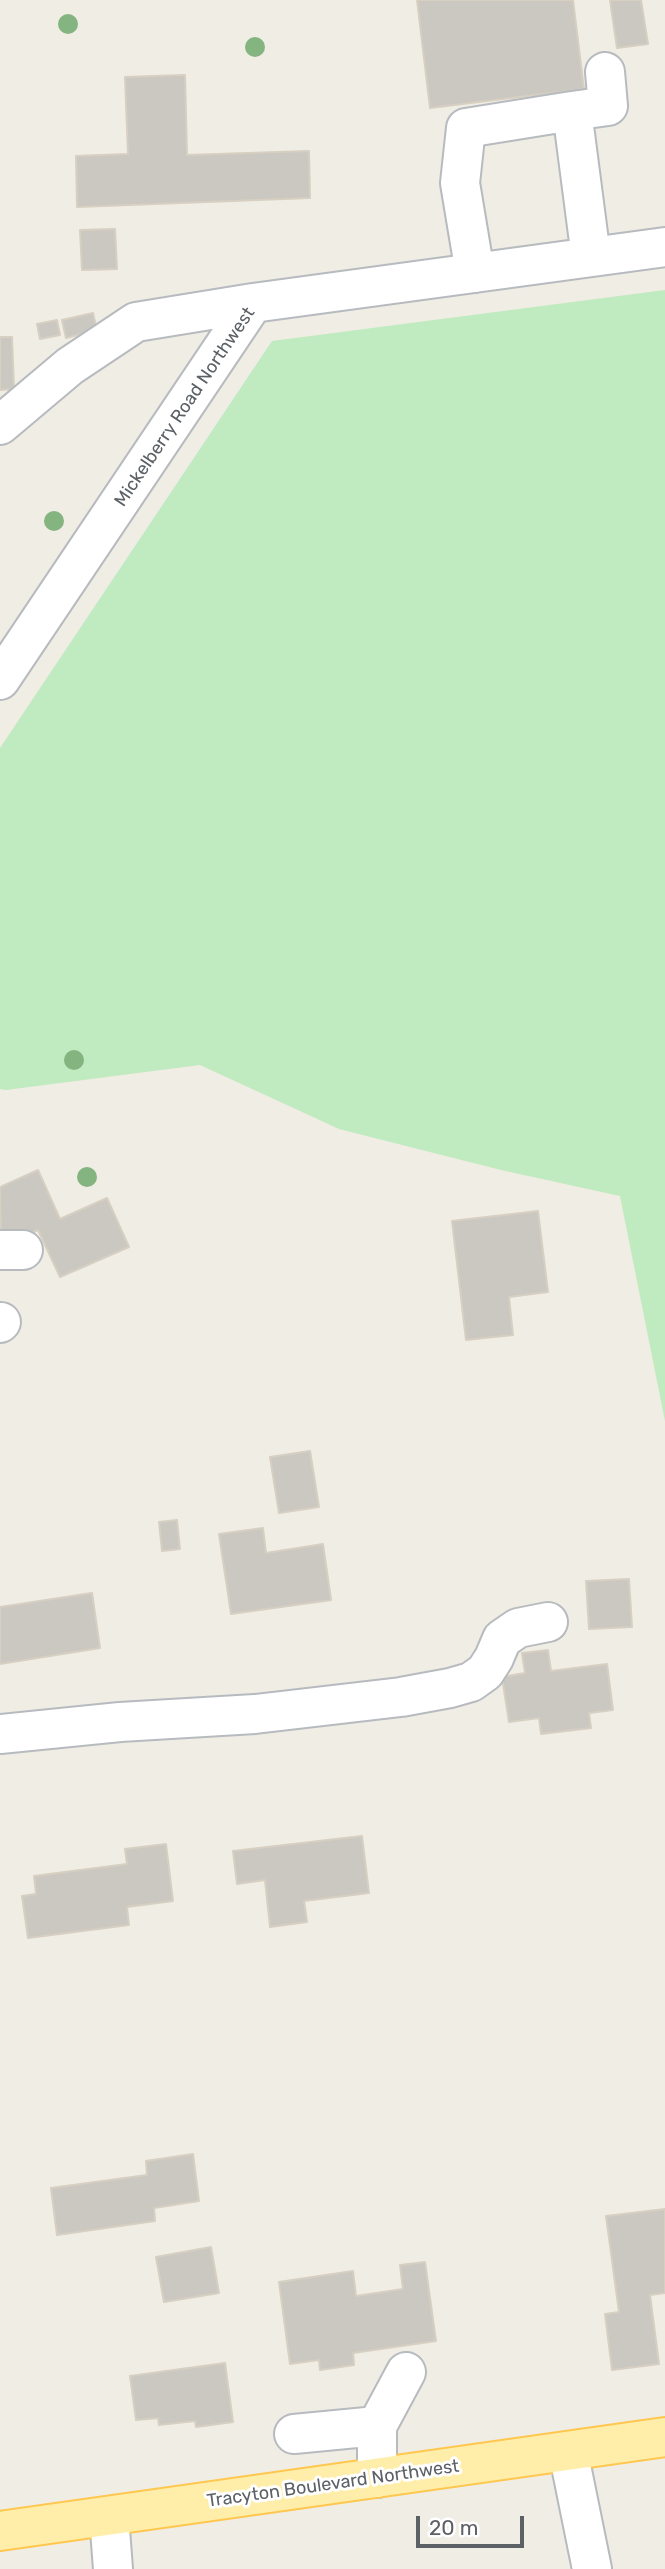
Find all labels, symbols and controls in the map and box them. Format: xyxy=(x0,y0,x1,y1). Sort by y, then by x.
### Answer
street label: Mickelberry Road Northwest xyxy=(110,303,260,511)
street label: Tracyton Boulevard Northwest xyxy=(205,2456,461,2512)
scale bar xyxy=(420,2502,528,2546)
text: 20 m xyxy=(429,2515,478,2540)

